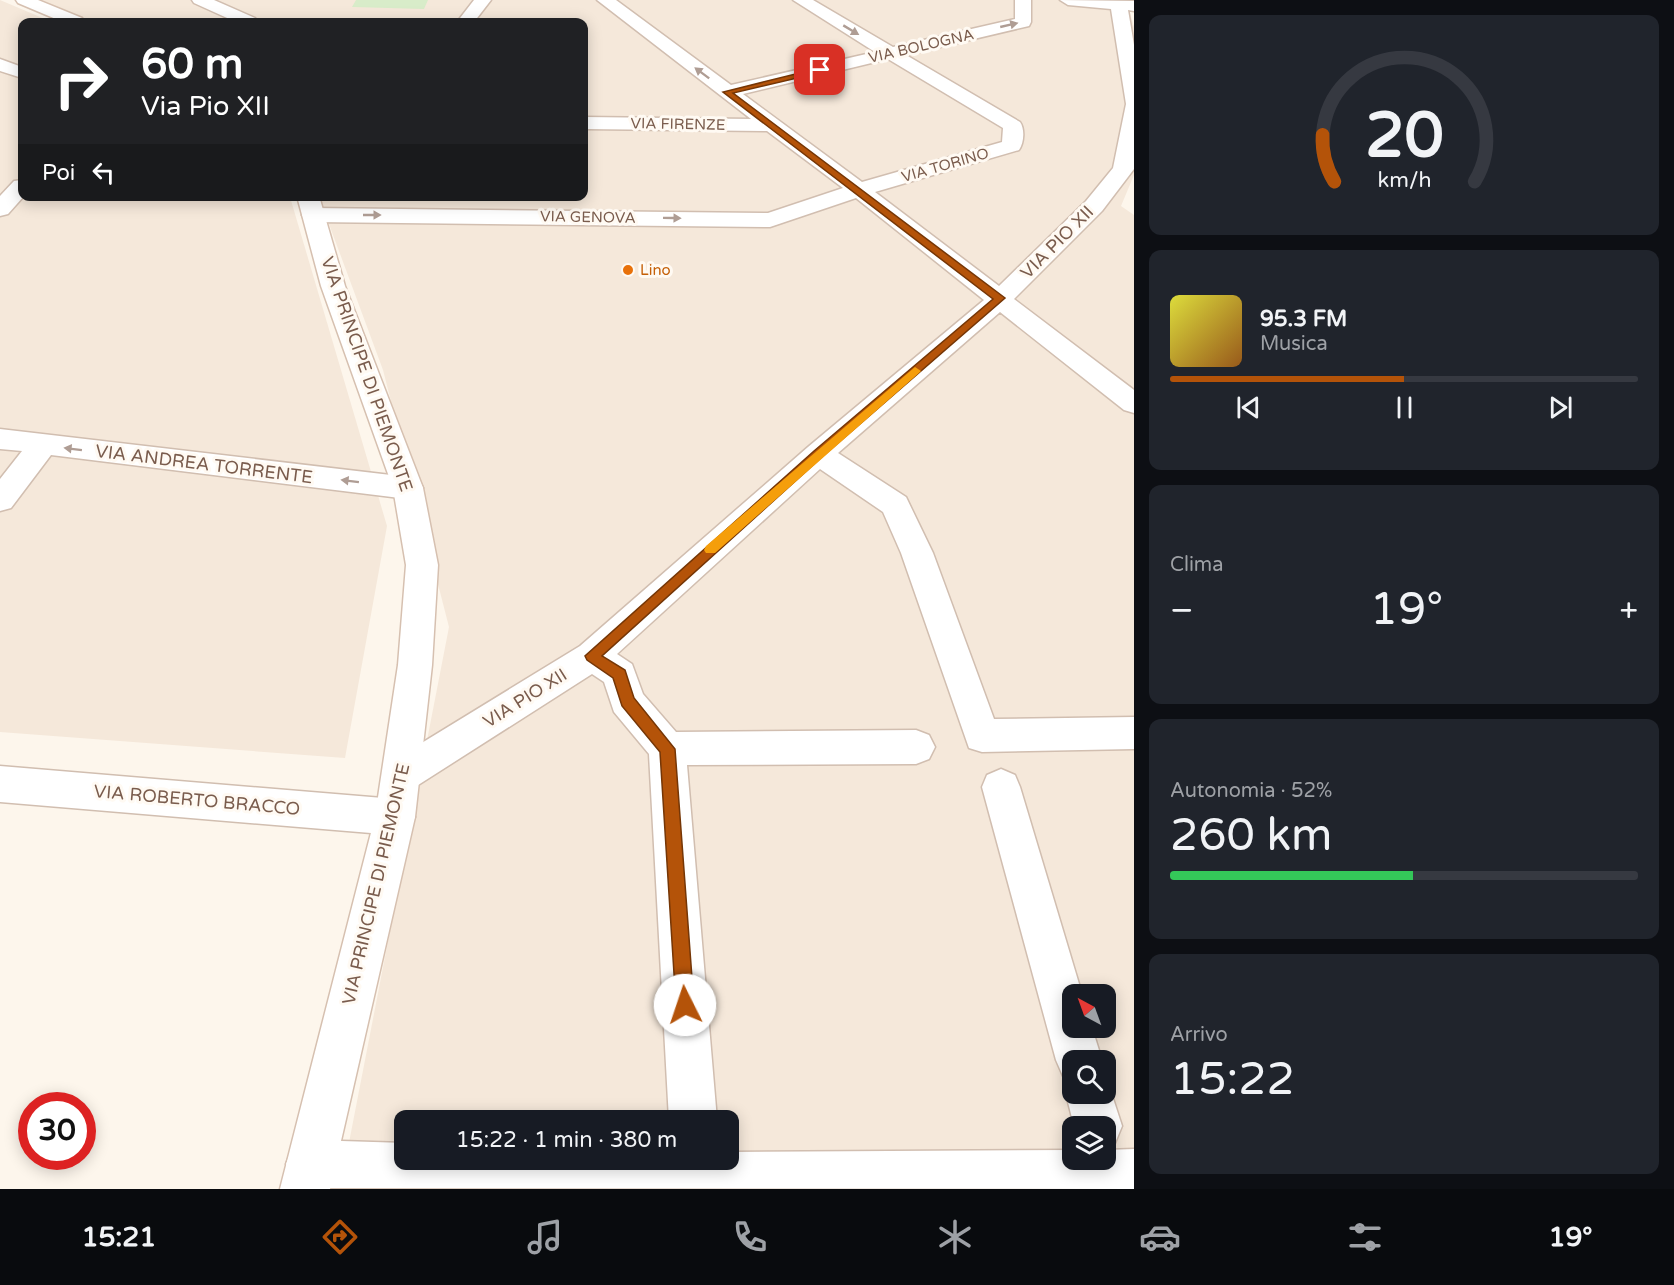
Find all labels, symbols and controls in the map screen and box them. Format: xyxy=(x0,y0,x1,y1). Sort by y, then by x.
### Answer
one-way arrow xyxy=(1000,20,1019,29)
one-way arrow xyxy=(843,25,859,36)
street label: VIA BOLOGNA xyxy=(866,25,976,67)
text: 60 m xyxy=(141,39,243,90)
icon: right xyxy=(42,42,120,120)
pin xyxy=(794,44,845,95)
icon: arrive xyxy=(803,53,836,86)
one-way arrow xyxy=(694,67,710,79)
text: Via Pio XII xyxy=(141,90,270,123)
text: 20 xyxy=(1365,99,1443,174)
street label: VIA FIRENZE xyxy=(631,114,725,134)
street label: VIA TORINO xyxy=(899,144,991,186)
icon: left xyxy=(87,156,120,189)
text: Poi xyxy=(42,160,75,186)
text: km/h xyxy=(1377,167,1431,193)
street label: VIA PIO XII xyxy=(1016,201,1098,283)
street label: VIA GENOVA xyxy=(540,207,636,227)
one-way arrow xyxy=(362,210,381,220)
one-way arrow xyxy=(662,213,681,223)
street label: VIA PRINCIPE DI PIEMONTE xyxy=(316,254,418,494)
place label: Lino xyxy=(640,261,671,279)
marker: Lino xyxy=(621,263,635,277)
text: 95.3 FM xyxy=(1260,306,1347,332)
text: Musica xyxy=(1260,332,1328,356)
icon: previous xyxy=(1232,391,1265,424)
icon: pause xyxy=(1388,391,1421,424)
icon: next xyxy=(1544,391,1577,424)
street label: VIA ANDREA TORRENTE xyxy=(94,440,314,488)
one-way arrow xyxy=(64,444,83,453)
one-way arrow xyxy=(341,476,360,486)
text: Clima xyxy=(1170,553,1223,577)
text: 19° xyxy=(1370,583,1443,637)
text: − xyxy=(1170,591,1194,630)
text: + xyxy=(1619,591,1638,630)
street label: VIA PIO XII xyxy=(479,664,571,732)
street label: VIA PRINCIPE DI PIEMONTE xyxy=(337,761,415,1007)
text: Autonomia · 52% xyxy=(1170,779,1332,803)
street label: VIA ROBERTO BRACCO xyxy=(93,780,301,820)
text: 260 km xyxy=(1170,809,1332,863)
position arrow xyxy=(653,973,717,1037)
north arrow xyxy=(1062,984,1116,1038)
map controls xyxy=(1062,984,1116,1170)
text: Arrivo xyxy=(1170,1023,1228,1047)
button: search xyxy=(1062,1050,1116,1104)
text: 15:22 xyxy=(1170,1053,1295,1107)
speed limit sign: 30 xyxy=(18,1092,96,1170)
button: layers xyxy=(1062,1116,1116,1170)
text: 15:22 · 1 min · 380 m xyxy=(456,1127,677,1153)
icon: directions xyxy=(319,1216,361,1258)
icon: music xyxy=(524,1216,566,1258)
icon: phone xyxy=(729,1216,771,1258)
icon: climate xyxy=(934,1216,976,1258)
icon: car xyxy=(1139,1216,1181,1258)
icon: filters xyxy=(1344,1216,1386,1258)
text: 15:21 xyxy=(81,1221,156,1254)
text: 19° xyxy=(1548,1221,1593,1254)

